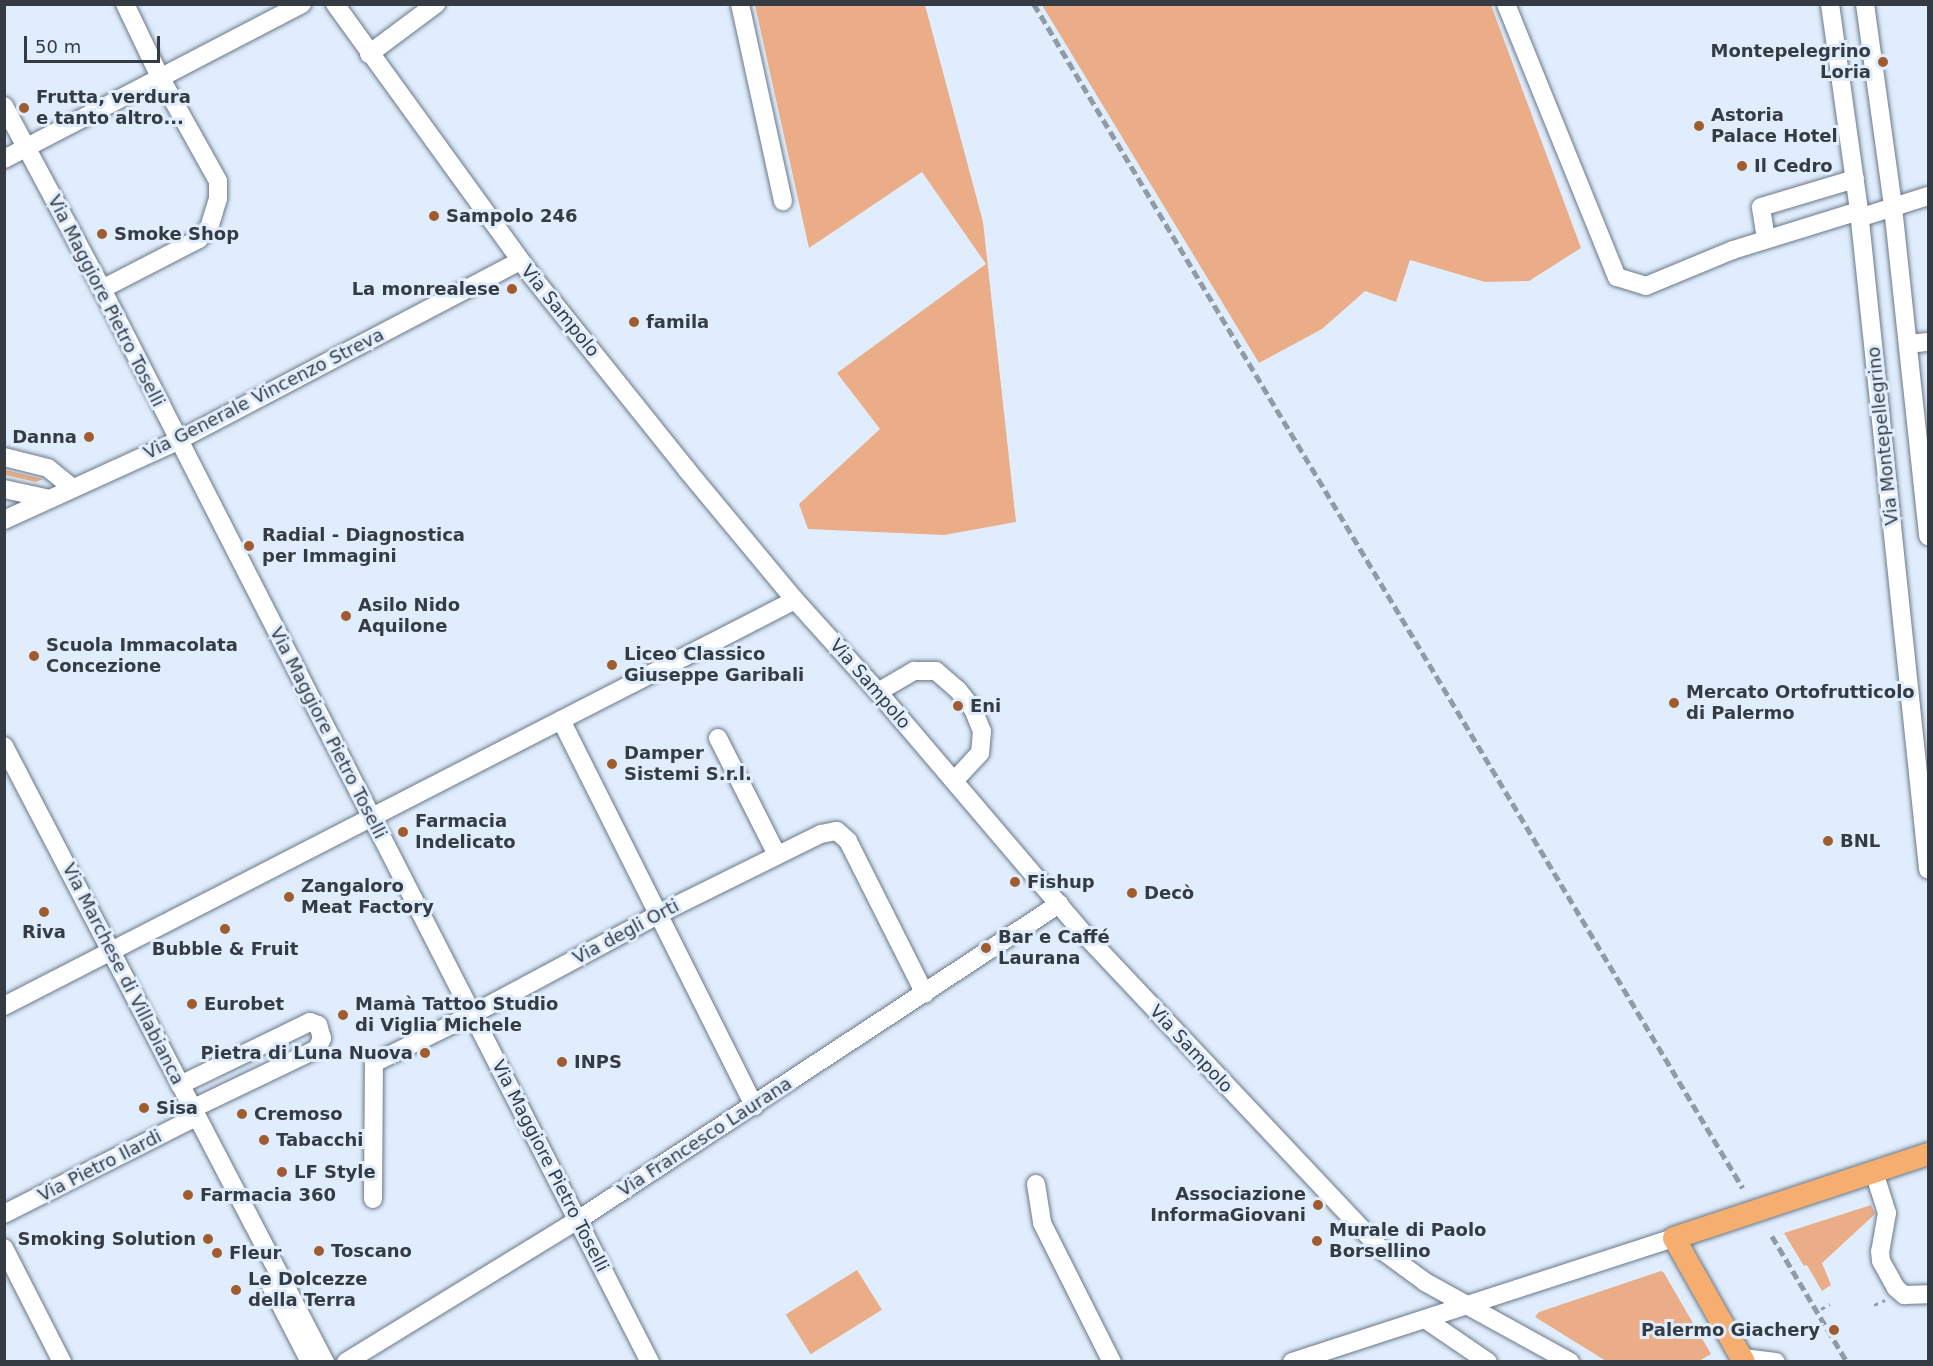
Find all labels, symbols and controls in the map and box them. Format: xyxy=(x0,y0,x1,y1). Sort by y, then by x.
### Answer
scale bar xyxy=(27,24,164,62)
text: 50 m xyxy=(35,36,81,57)
place label: Montepelegrino Loria xyxy=(1711,41,1871,84)
marker: Montepelegrino Loria xyxy=(1876,55,1890,69)
place label: Frutta, verdura e tanto altro... xyxy=(36,87,191,130)
marker: Frutta, verdura e tanto altro... xyxy=(17,101,31,115)
place label: Astoria Palace Hotel xyxy=(1711,105,1838,148)
marker: Astoria Palace Hotel xyxy=(1692,119,1706,133)
place label: Il Cedro xyxy=(1754,155,1833,177)
marker: Il Cedro xyxy=(1735,159,1749,173)
street label: Via Maggiore Pietro Toselli xyxy=(43,192,169,410)
place label: Sampolo 246 xyxy=(446,205,577,227)
marker: Sampolo 246 xyxy=(427,209,441,223)
place label: Smoke Shop xyxy=(114,223,239,245)
marker: Smoke Shop xyxy=(95,227,109,241)
street label: Via Sampolo xyxy=(516,261,604,361)
place label: La monrealese xyxy=(352,278,500,300)
marker: La monrealese xyxy=(505,282,519,296)
place label: famila xyxy=(646,311,709,333)
marker: famila xyxy=(627,315,641,329)
street label: Via Generale Vincenzo Streva xyxy=(140,324,388,464)
street label: Via Montepellegrino xyxy=(1863,346,1903,526)
place label: Danna xyxy=(12,426,77,448)
marker: Danna xyxy=(82,430,96,444)
place label: Radial - Diagnostica per Immagini xyxy=(262,525,465,568)
marker: Radial - Diagnostica per Immagini xyxy=(240,537,258,555)
place label: Asilo Nido Aquilone xyxy=(358,595,460,638)
marker: Asilo Nido Aquilone xyxy=(339,609,353,623)
street label: Via Maggiore Pietro Toselli xyxy=(265,624,391,842)
place label: Scuola Immacolata Concezione xyxy=(46,635,238,678)
street label: Via Sampolo xyxy=(825,635,915,733)
place label: Liceo Classico Giuseppe Garibali xyxy=(624,644,804,686)
marker: Scuola Immacolata Concezione xyxy=(27,649,41,663)
marker: Liceo Classico Giuseppe Garibali xyxy=(605,658,619,672)
place label: Mercato Ortofrutticolo di Palermo xyxy=(1686,682,1915,724)
place label: Eni xyxy=(970,695,1001,717)
marker: Mercato Ortofrutticolo di Palermo xyxy=(1667,696,1681,710)
marker: Eni xyxy=(951,699,965,713)
place label: Damper Sistemi S.r.l. xyxy=(624,743,752,786)
marker: Damper Sistemi S.r.l. xyxy=(605,757,619,771)
place label: Farmacia Indelicato xyxy=(415,811,516,854)
marker: Farmacia Indelicato xyxy=(396,825,410,839)
place label: BNL xyxy=(1840,830,1880,852)
marker: BNL xyxy=(1821,834,1835,848)
street label: Via Marchese di Villabianca xyxy=(58,860,188,1088)
place label: Fishup xyxy=(1027,871,1095,893)
marker: Fishup xyxy=(1008,875,1022,889)
place label: Zangaloro Meat Factory xyxy=(301,876,434,918)
place label: Decò xyxy=(1144,882,1194,904)
marker: Decò xyxy=(1125,886,1139,900)
marker: Zangaloro Meat Factory xyxy=(282,890,296,904)
street label: Via degli Orti xyxy=(569,895,683,969)
marker: Riva xyxy=(37,905,51,919)
place label: Riva xyxy=(22,921,66,943)
marker: Bubble & Fruit xyxy=(218,922,232,936)
place label: Bar e Caffé Laurana xyxy=(998,927,1110,970)
place label: Bubble & Fruit xyxy=(152,938,298,960)
marker: Bar e Caffé Laurana xyxy=(979,941,993,955)
place label: Eurobet xyxy=(204,993,284,1015)
place label: Mamà Tattoo Studio di Viglia Michele xyxy=(355,994,558,1036)
marker: Eurobet xyxy=(185,997,199,1011)
street label: Via Sampolo xyxy=(1145,1001,1237,1097)
marker: Mamà Tattoo Studio di Viglia Michele xyxy=(336,1008,350,1022)
place label: Pietra di Luna Nuova xyxy=(201,1042,413,1064)
marker: Pietra di Luna Nuova xyxy=(418,1046,432,1060)
place label: INPS xyxy=(574,1051,622,1073)
marker: INPS xyxy=(555,1055,569,1069)
street label: Via Maggiore Pietro Toselli xyxy=(487,1057,613,1275)
street label: Via Francesco Laurana xyxy=(614,1073,796,1201)
place label: Sisa xyxy=(156,1097,198,1119)
marker: Sisa xyxy=(137,1101,151,1115)
place label: Cremoso xyxy=(254,1103,342,1125)
marker: Cremoso xyxy=(235,1107,249,1121)
street label: Via Pietro Ilardi xyxy=(35,1126,165,1206)
place label: Tabacchi xyxy=(276,1129,363,1151)
marker: Tabacchi xyxy=(257,1133,271,1147)
place label: LF Style xyxy=(294,1161,376,1183)
marker: LF Style xyxy=(275,1165,289,1179)
place label: Farmacia 360 xyxy=(200,1184,336,1206)
place label: Associazione InformaGiovani xyxy=(1150,1184,1306,1226)
marker: Farmacia 360 xyxy=(181,1188,195,1202)
marker: Associazione InformaGiovani xyxy=(1311,1198,1325,1212)
place label: Murale di Paolo Borsellino xyxy=(1329,1220,1486,1262)
place label: Smoking Solution xyxy=(18,1228,196,1250)
marker: Smoking Solution xyxy=(201,1232,215,1246)
marker: Murale di Paolo Borsellino xyxy=(1310,1234,1324,1248)
place label: Toscano xyxy=(331,1240,412,1262)
place label: Fleur xyxy=(229,1242,281,1264)
marker: Toscano xyxy=(312,1244,326,1258)
marker: Fleur xyxy=(210,1246,224,1260)
place label: Le Dolcezze della Terra xyxy=(248,1269,367,1312)
marker: Le Dolcezze della Terra xyxy=(229,1283,243,1297)
place label: Palermo Giachery xyxy=(1641,1319,1820,1341)
marker: Palermo Giachery xyxy=(1825,1321,1843,1339)

